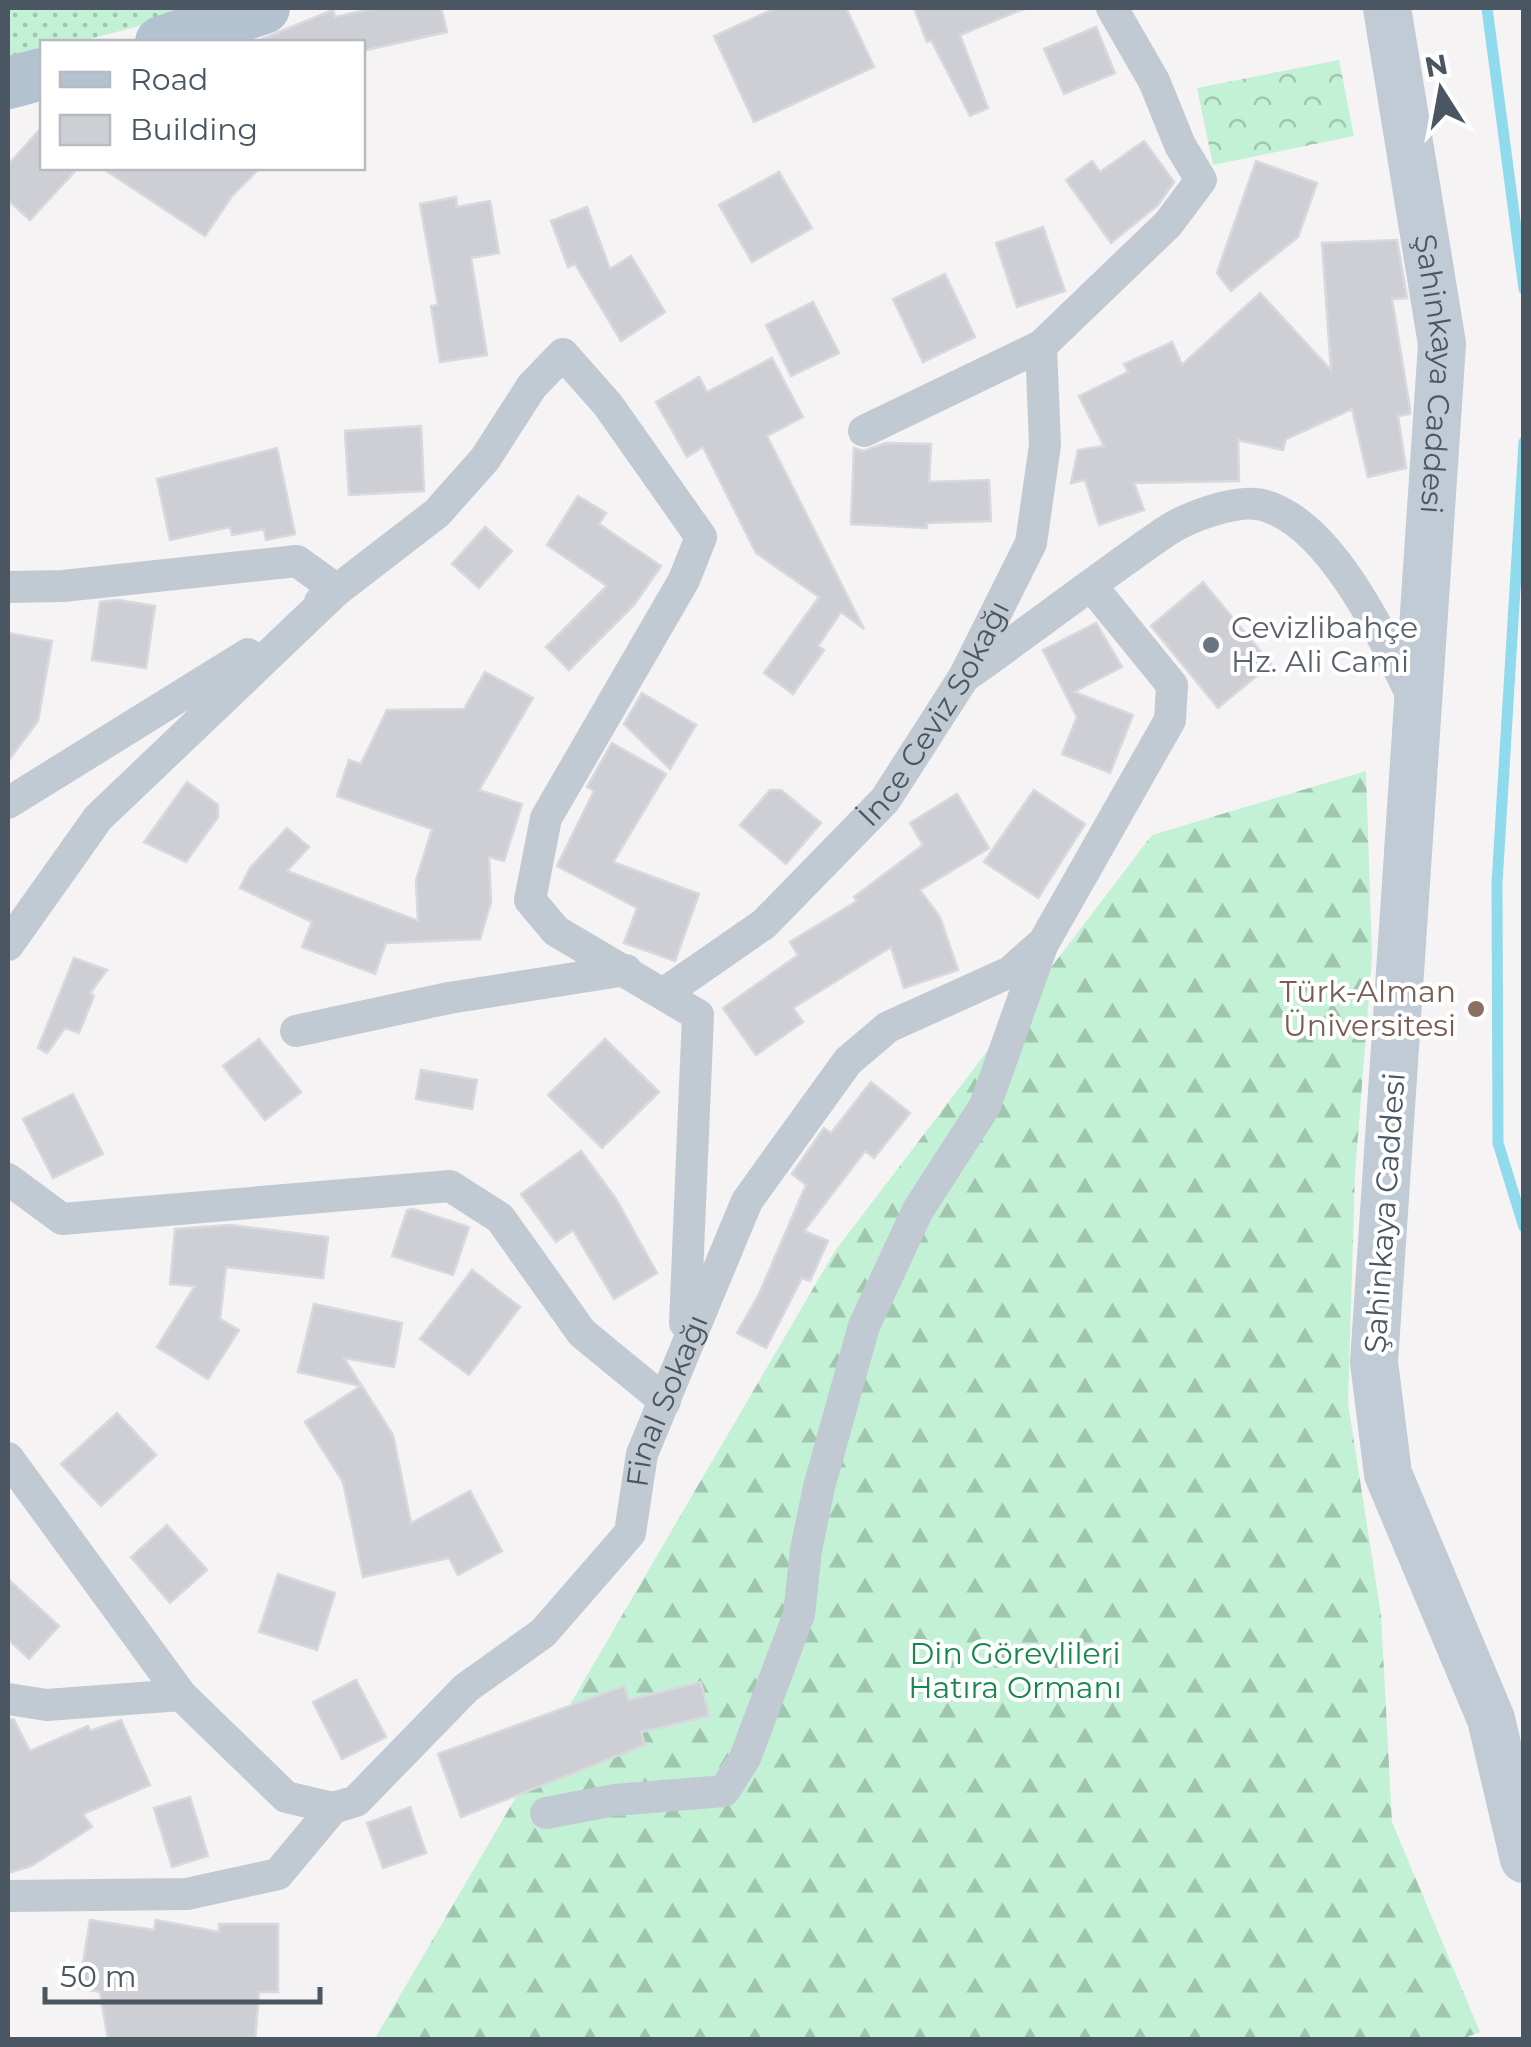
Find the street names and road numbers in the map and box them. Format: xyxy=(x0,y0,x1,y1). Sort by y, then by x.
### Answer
street label: Şahinkaya Caddesi xyxy=(1406,231,1462,515)
street label: İnce Ceviz Sokağı xyxy=(850,594,1017,834)
street label: Şahinkaya Caddesi xyxy=(1356,1072,1413,1354)
street label: Final Sokağı xyxy=(618,1309,716,1489)

